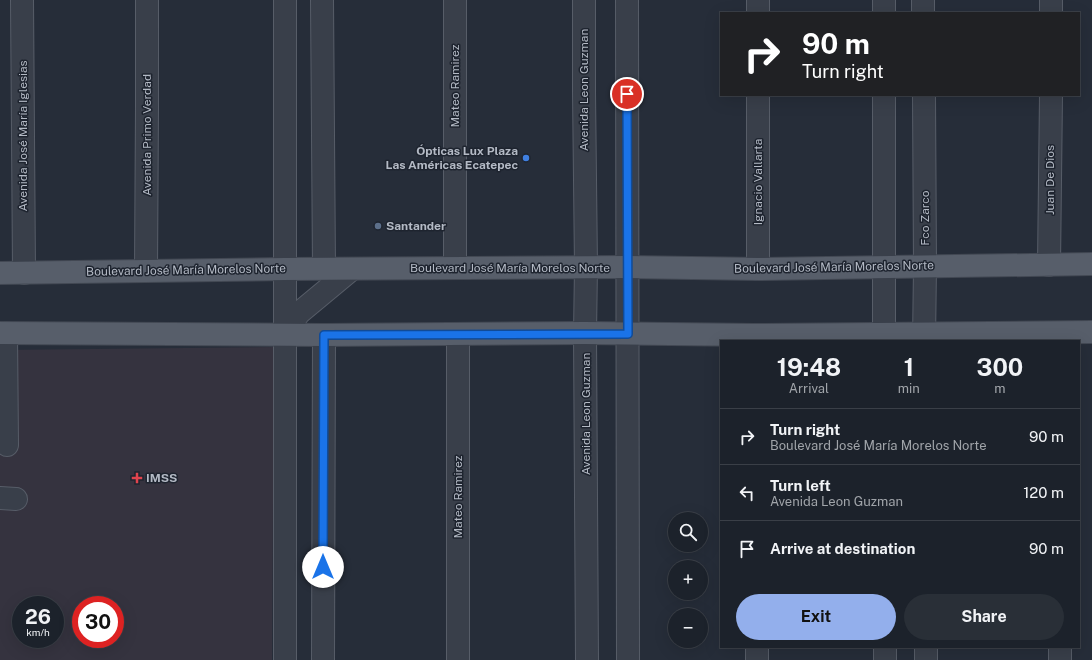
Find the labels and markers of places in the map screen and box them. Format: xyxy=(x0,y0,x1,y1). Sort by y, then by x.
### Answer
pin xyxy=(610,77,644,111)
place label: Ópticas Lux Plaza Las Américas Ecatepec xyxy=(386,144,518,172)
marker: Ópticas Lux Plaza Las Américas Ecatepec xyxy=(521,153,531,163)
place label: Santander xyxy=(386,219,446,233)
marker: Santander xyxy=(373,221,383,231)
place label: IMSS xyxy=(146,471,177,485)
marker: IMSS xyxy=(131,472,143,484)

